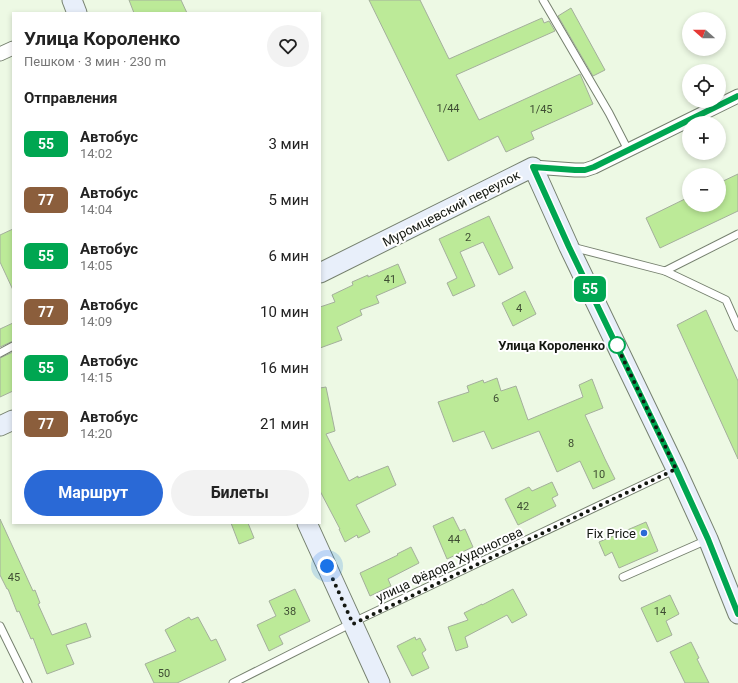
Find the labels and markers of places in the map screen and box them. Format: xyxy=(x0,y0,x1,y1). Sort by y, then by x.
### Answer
marker: Улица Короленко xyxy=(608,336,626,354)
place label: Улица Короленко xyxy=(498,338,605,353)
place label: Fix Price xyxy=(587,526,636,541)
marker: Fix Price xyxy=(639,528,649,538)

